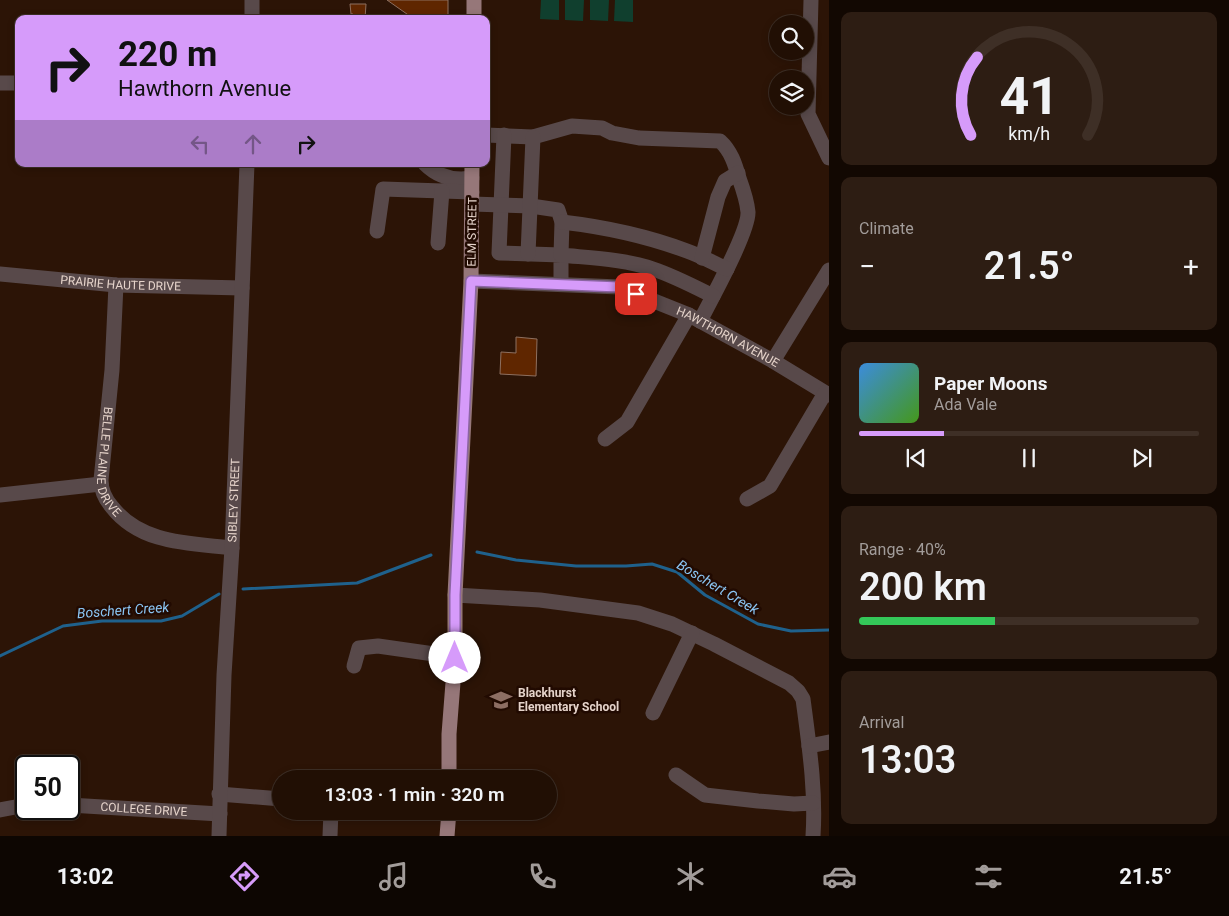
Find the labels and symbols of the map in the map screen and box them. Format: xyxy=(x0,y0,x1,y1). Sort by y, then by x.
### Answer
street label: ELM STREET xyxy=(464,197,480,267)
street label: PRAIRIE HAUTE DRIVE xyxy=(60,273,181,294)
pin xyxy=(615,273,657,315)
street label: HAWTHORN AVENUE xyxy=(674,304,782,370)
street label: BELLE PLAINE DRIVE xyxy=(94,406,124,520)
street label: SIBLEY STREET xyxy=(225,458,242,543)
water label: Boschert Creek xyxy=(674,556,763,618)
water label: Boschert Creek xyxy=(76,599,171,621)
position arrow xyxy=(428,631,480,683)
place label: Blackhurst Elementary School xyxy=(518,686,619,714)
school or university icon: Blackhurst Elementary School xyxy=(488,687,514,713)
speed limit sign: 50 xyxy=(15,755,80,820)
street label: COLLEGE DRIVE xyxy=(100,800,188,819)

